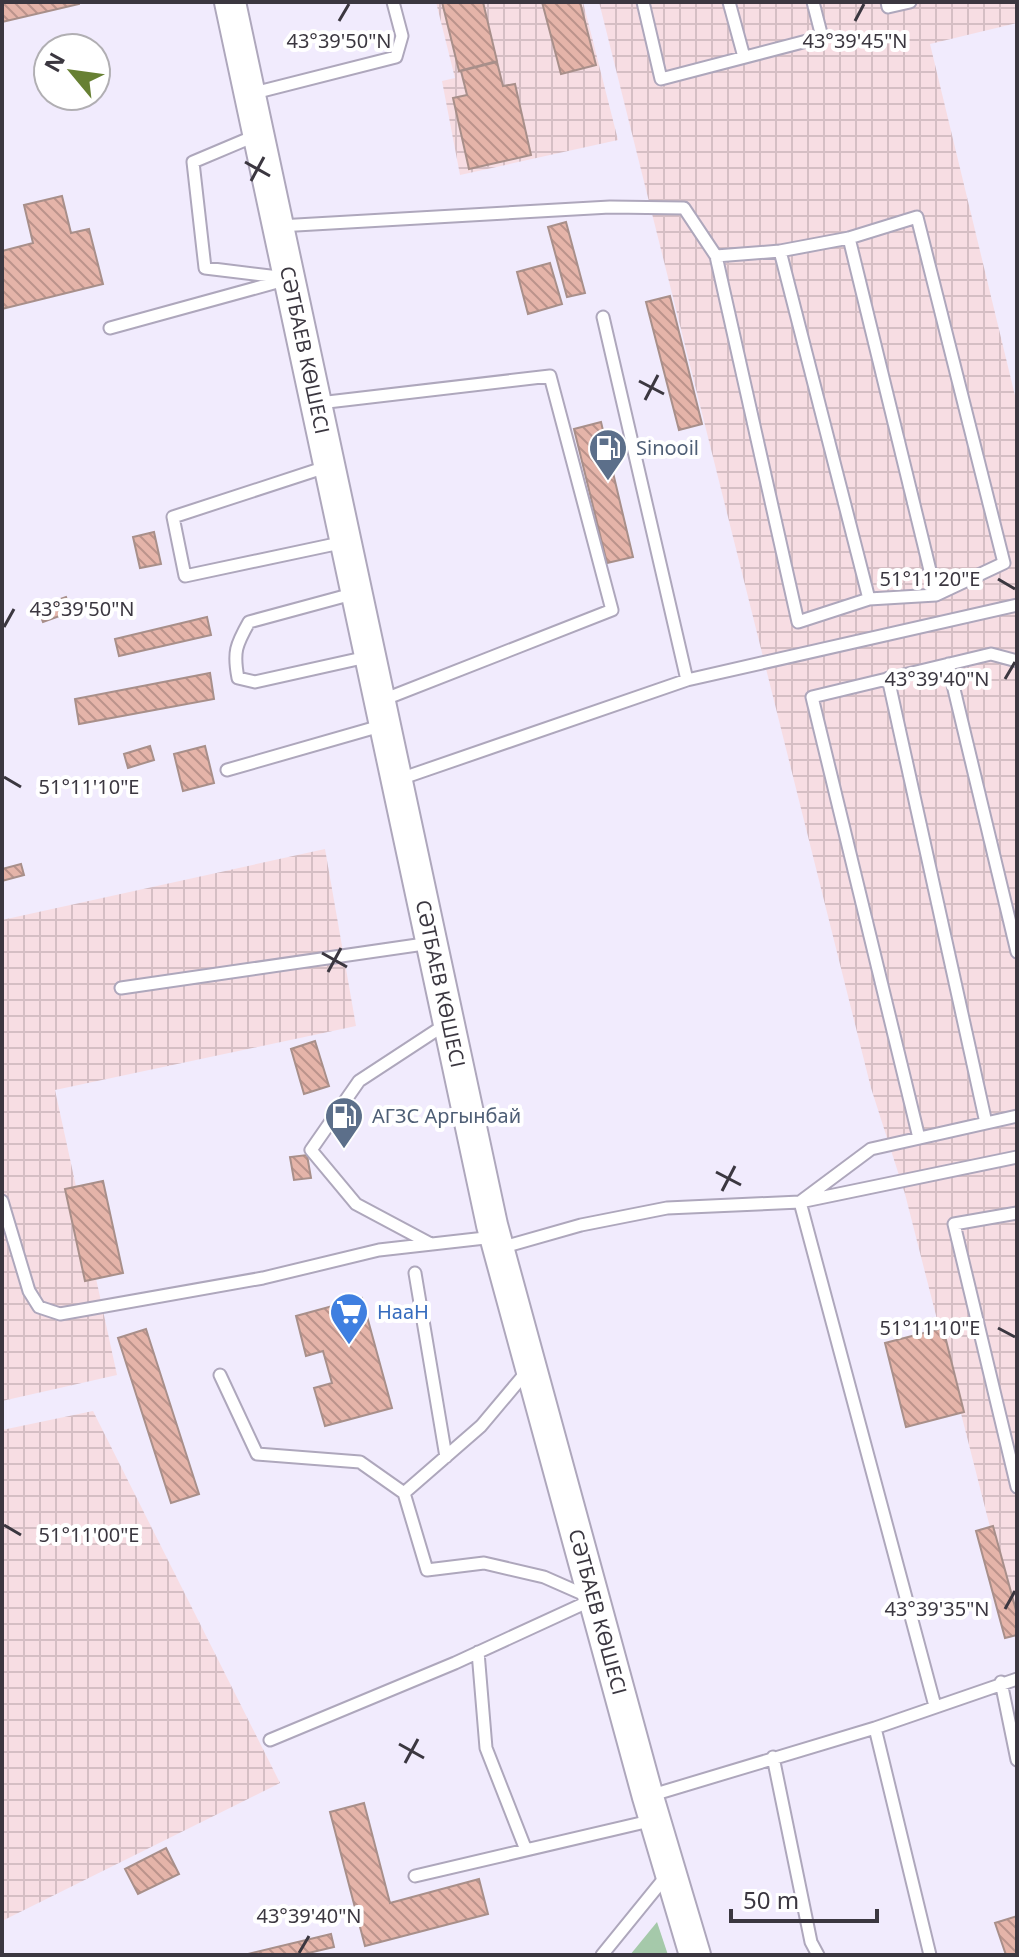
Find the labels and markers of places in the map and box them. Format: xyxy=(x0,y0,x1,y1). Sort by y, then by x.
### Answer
fuel station icon: Sinooil xyxy=(587,427,629,482)
place label: Sinooil xyxy=(636,434,699,461)
fuel station icon: АГЗС Аргынбай xyxy=(323,1095,365,1150)
place label: АГЗС Аргынбай xyxy=(372,1102,521,1129)
supermarket icon: НааН xyxy=(328,1291,370,1346)
place label: НааН xyxy=(377,1298,429,1325)

